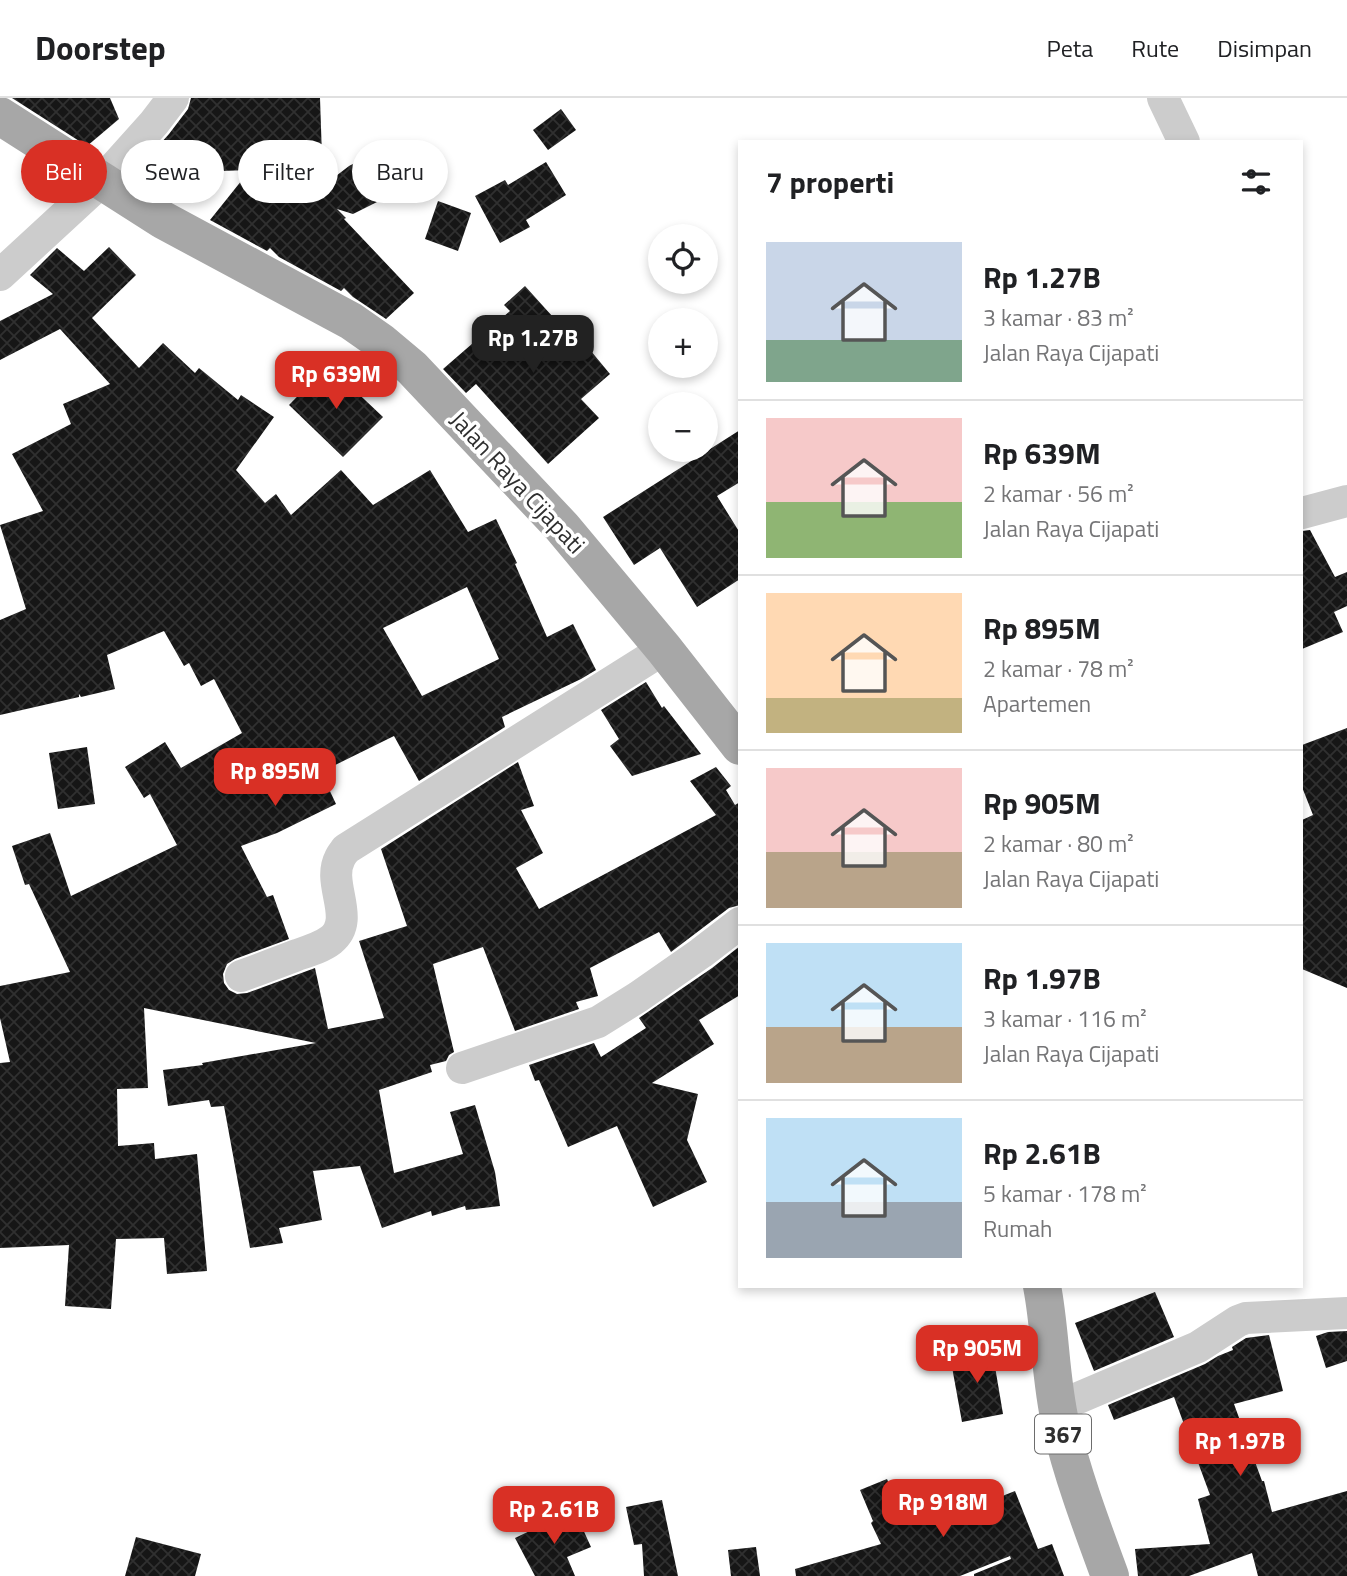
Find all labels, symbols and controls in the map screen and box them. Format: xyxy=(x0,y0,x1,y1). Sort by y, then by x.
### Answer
text: Doorstep xyxy=(35,23,166,73)
text: Peta xyxy=(1047,30,1093,66)
text: Rute xyxy=(1131,30,1179,66)
text: Disimpan xyxy=(1217,30,1312,66)
chip: Beli xyxy=(21,140,107,203)
chip: Sewa xyxy=(121,140,224,203)
chip: Filter xyxy=(238,140,338,203)
chip: Baru xyxy=(352,140,448,203)
text: 7 properti xyxy=(766,159,894,205)
icon: filters xyxy=(1237,163,1275,201)
map controls xyxy=(648,224,718,462)
button: locate xyxy=(648,224,718,294)
text: Rp 1.27B xyxy=(983,254,1101,300)
icon: home xyxy=(822,270,906,354)
text: 3 kamar · 83 m² xyxy=(983,300,1134,335)
button: + xyxy=(648,308,718,378)
pin: Rp 1.27B xyxy=(461,316,605,375)
text: Rp 1.27B xyxy=(488,320,578,355)
text: Jalan Raya Cijapati xyxy=(983,335,1159,370)
pin: Rp 639M xyxy=(271,352,401,411)
text: Rp 639M xyxy=(291,356,381,391)
button: − xyxy=(648,392,718,462)
street label: Jalan Raya Cijapati xyxy=(442,402,594,562)
text: Rp 639M xyxy=(983,430,1101,476)
icon: home xyxy=(822,446,906,530)
text: 2 kamar · 56 m² xyxy=(983,476,1134,511)
text: Jalan Raya Cijapati xyxy=(983,511,1159,546)
text: Rp 895M xyxy=(983,605,1101,651)
icon: home xyxy=(822,621,906,705)
text: 2 kamar · 78 m² xyxy=(983,651,1134,686)
text: Apartemen xyxy=(983,686,1091,721)
pin: Rp 895M xyxy=(210,748,340,808)
text: Rp 895M xyxy=(230,753,320,788)
text: Rp 905M xyxy=(983,780,1101,826)
icon: home xyxy=(822,796,906,880)
text: 2 kamar · 80 m² xyxy=(983,826,1134,861)
text: Jalan Raya Cijapati xyxy=(983,861,1159,896)
text: Rp 1.97B xyxy=(983,955,1101,1001)
icon: home xyxy=(822,971,906,1055)
text: 3 kamar · 116 m² xyxy=(983,1001,1147,1036)
text: Jalan Raya Cijapati xyxy=(983,1036,1159,1071)
text: Rp 2.61B xyxy=(983,1130,1101,1176)
icon: home xyxy=(822,1146,906,1230)
text: 5 kamar · 178 m² xyxy=(983,1176,1147,1211)
text: Rumah xyxy=(983,1211,1052,1246)
pin: Rp 905M xyxy=(912,1326,1042,1385)
text: Rp 905M xyxy=(932,1330,1022,1365)
road number: 367 xyxy=(1035,1414,1091,1454)
pin: Rp 1.97B xyxy=(1168,1418,1312,1478)
text: Rp 1.97B xyxy=(1195,1423,1285,1458)
pin: Rp 918M xyxy=(878,1480,1008,1539)
text: Rp 918M xyxy=(898,1484,988,1519)
pin: Rp 2.61B xyxy=(482,1486,626,1546)
text: Rp 2.61B xyxy=(509,1491,599,1526)

